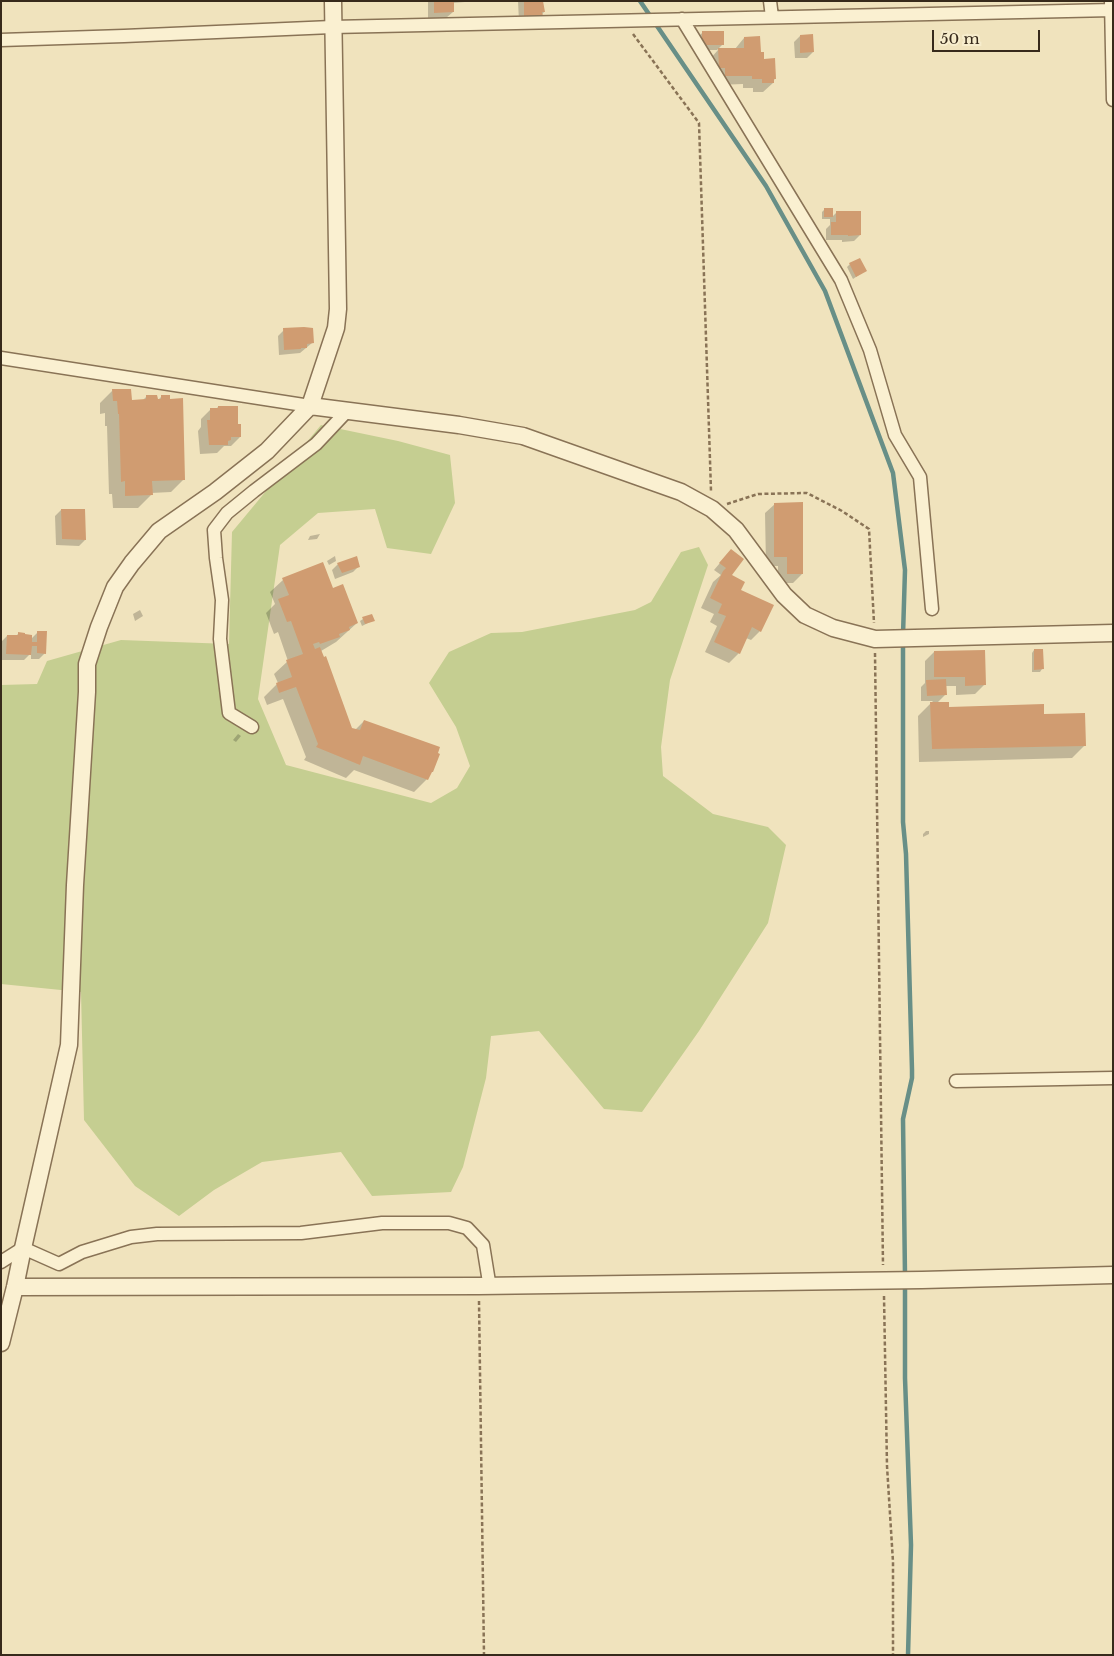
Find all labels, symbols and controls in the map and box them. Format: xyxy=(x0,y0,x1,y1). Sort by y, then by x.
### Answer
scale bar xyxy=(934,20,1042,52)
text: 50 m xyxy=(940,29,980,48)

